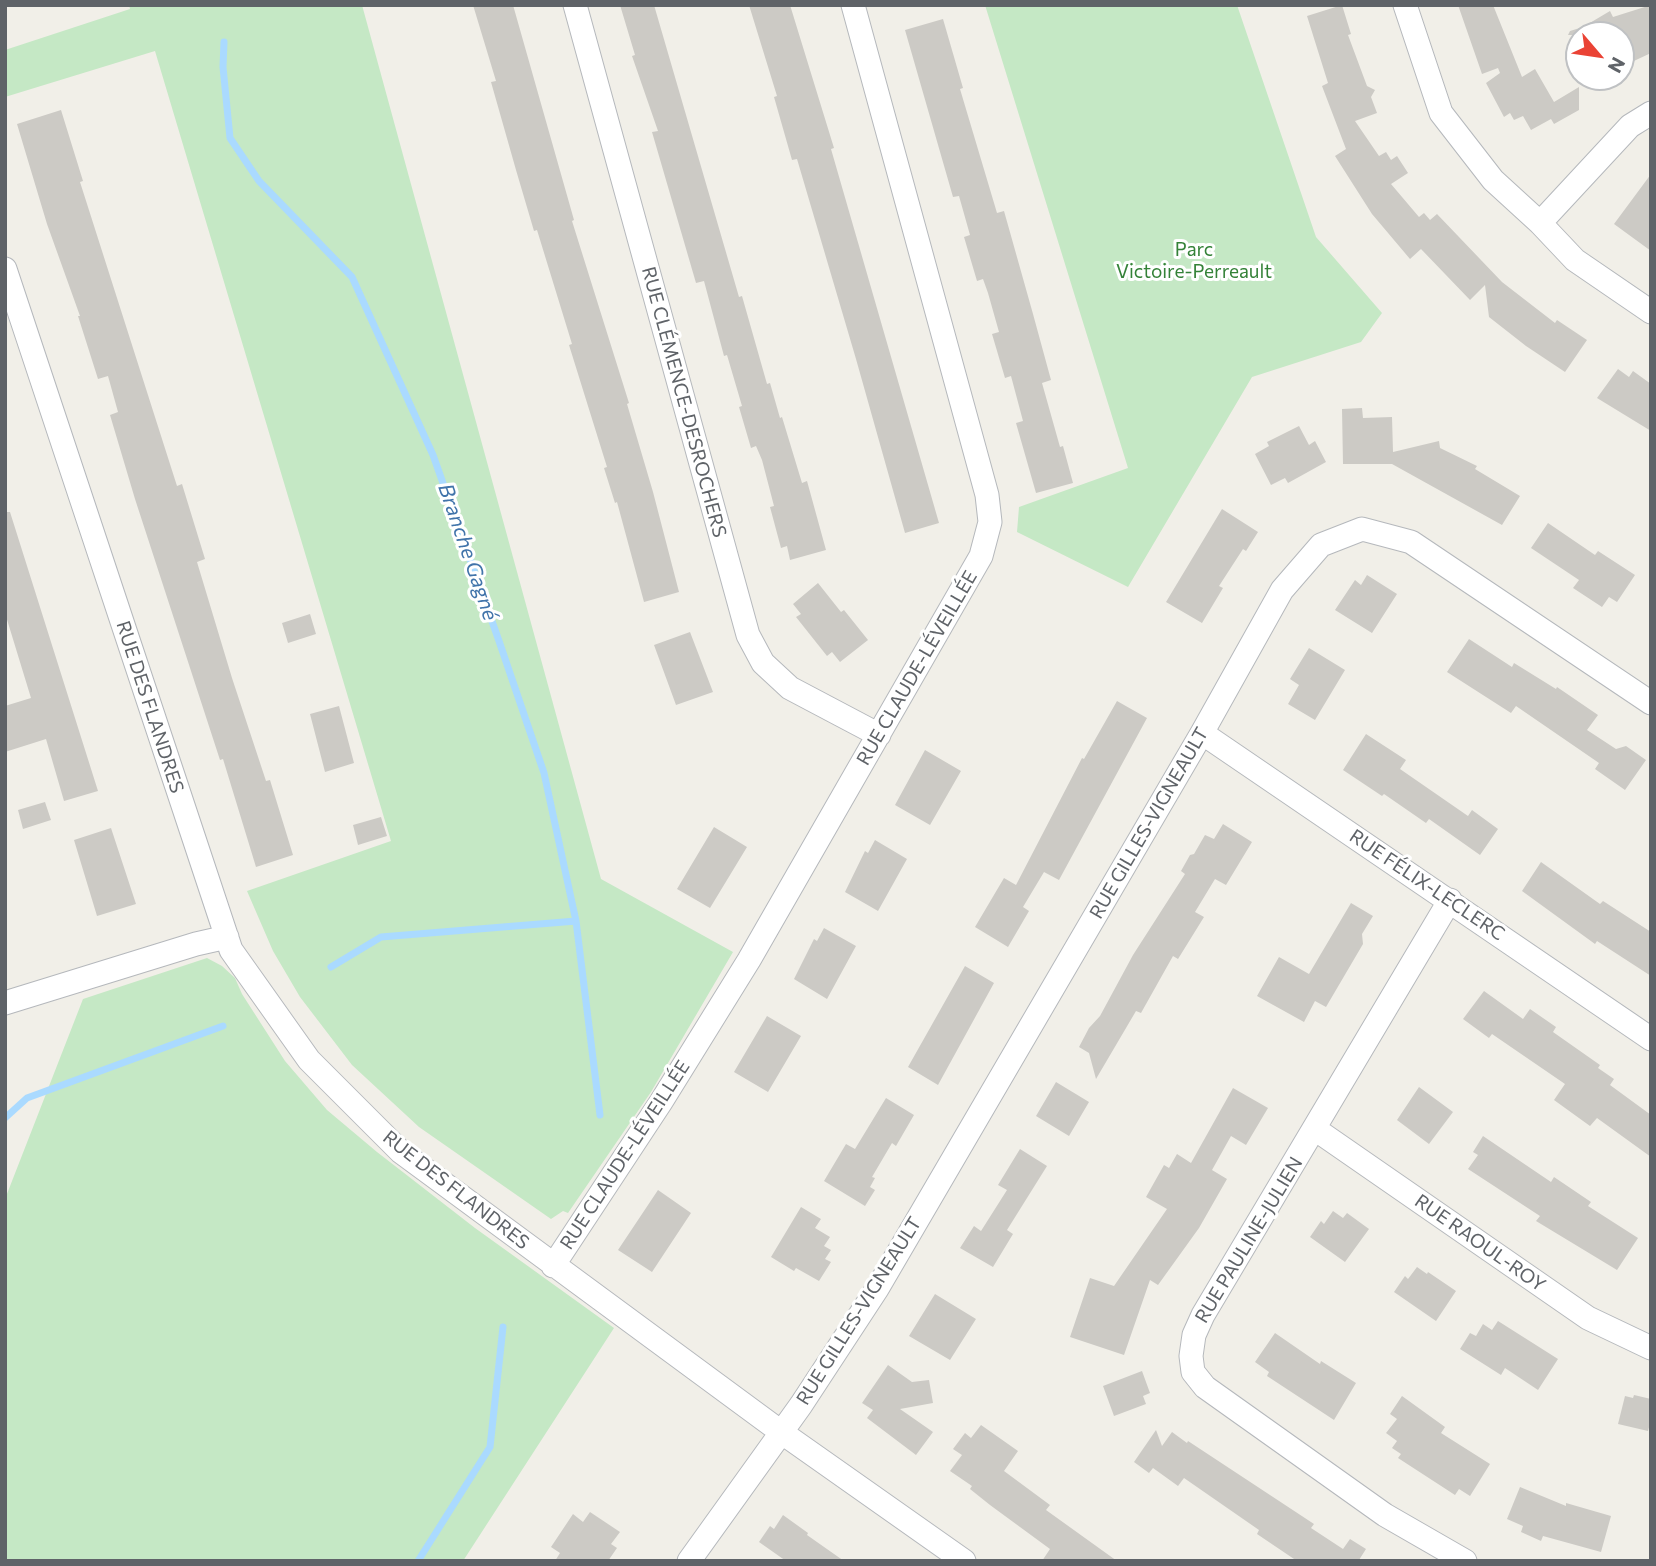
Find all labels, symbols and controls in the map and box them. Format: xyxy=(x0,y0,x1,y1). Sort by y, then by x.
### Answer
north arrow xyxy=(1565,21,1635,91)
text: N xyxy=(1604,54,1631,77)
park label: Parc Victoire-Perreault xyxy=(1116,239,1272,283)
street label: RUE CLÉMENCE-DESROCHERS xyxy=(637,264,731,540)
water label: Branche Gagné xyxy=(433,480,503,624)
street label: RUE CLAUDE-LÉVEILLÉE xyxy=(852,567,982,769)
street label: RUE DES FLANDRES xyxy=(111,618,189,796)
street label: RUE GILLES-VIGNEAULT xyxy=(1085,723,1213,923)
street label: RUE FÉLIX-LECLERC xyxy=(1345,825,1509,945)
street label: RUE CLAUDE-LÉVEILLÉE xyxy=(555,1056,695,1254)
street label: RUE DES FLANDRES xyxy=(378,1126,534,1254)
street label: RUE PAULINE-JULIEN xyxy=(1190,1153,1308,1327)
street label: RUE RAOUL-ROY xyxy=(1410,1189,1550,1297)
street label: RUE GILLES-VIGNEAULT xyxy=(792,1213,926,1409)

